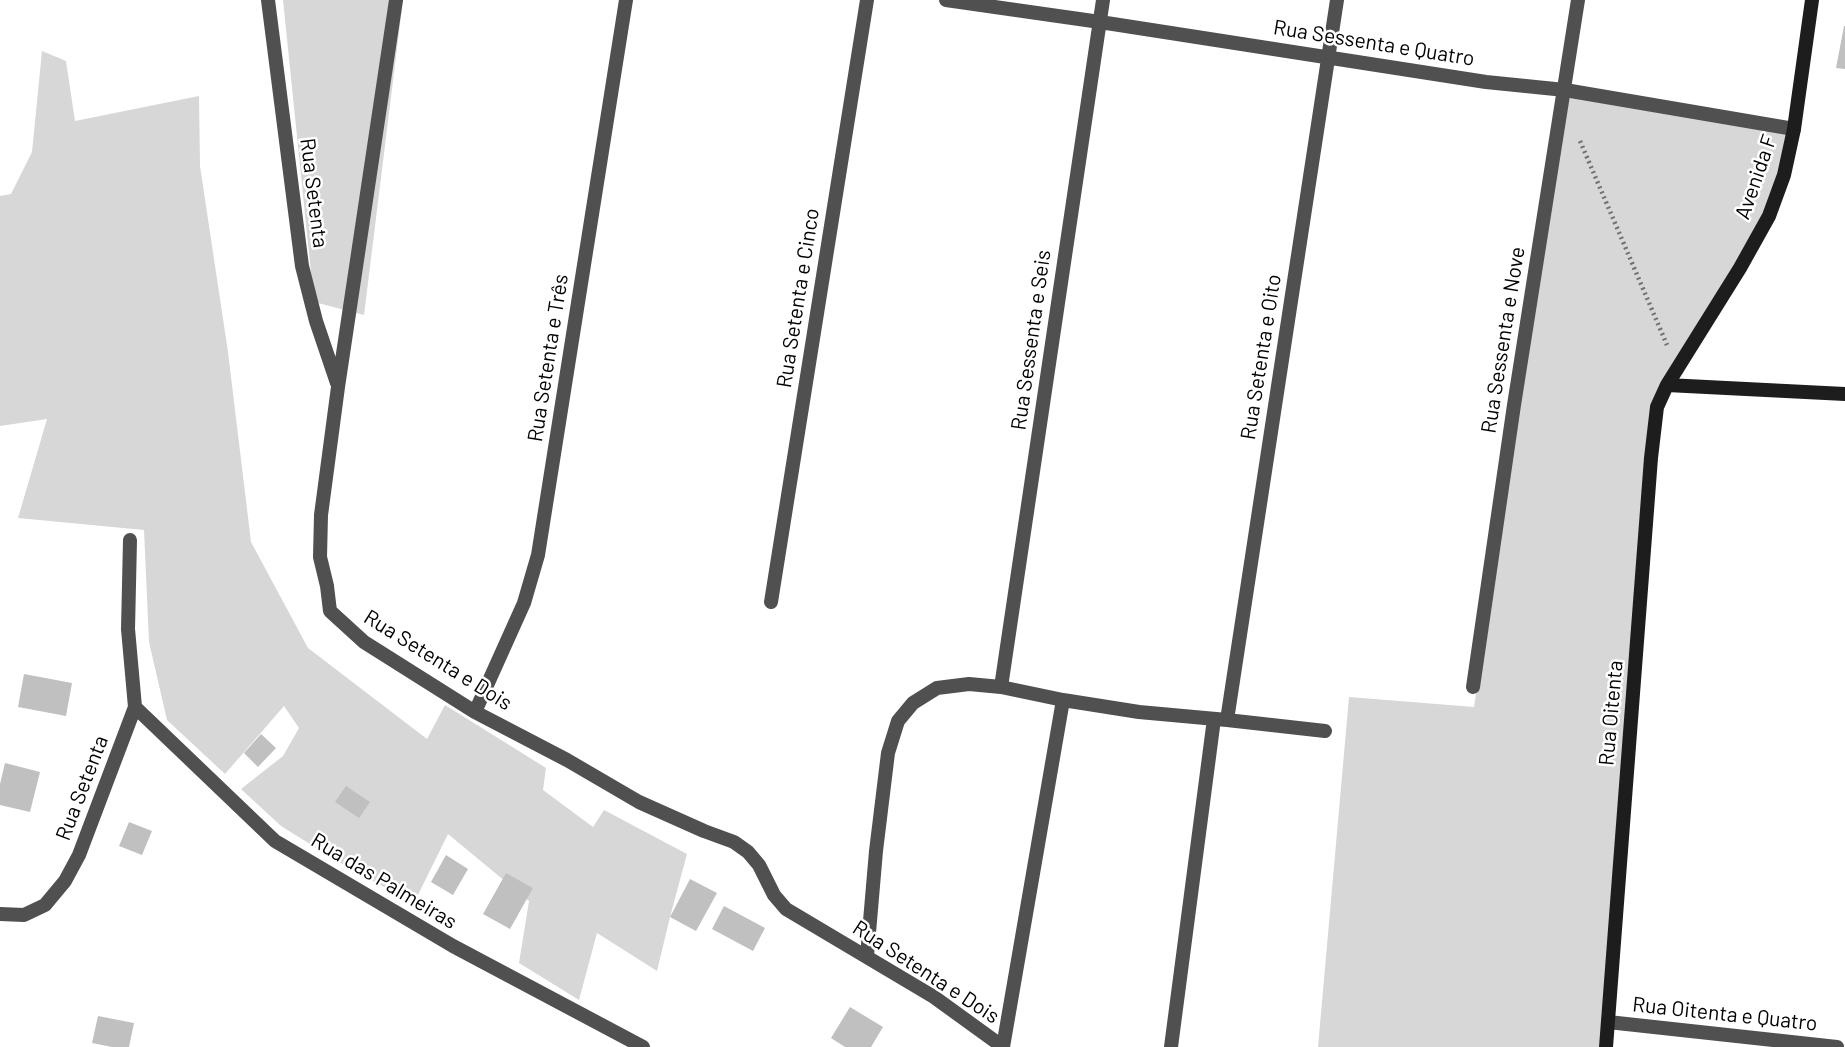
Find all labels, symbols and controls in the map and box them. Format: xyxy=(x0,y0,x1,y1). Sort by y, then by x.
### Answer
street label: Rua Sessenta e Quatro xyxy=(1272,15,1476,71)
street label: Avenida F xyxy=(1730,131,1782,223)
street label: Rua Setenta xyxy=(295,137,333,249)
street label: Rua Setenta e Cinco xyxy=(771,206,825,390)
street label: Rua Sessenta e Nove xyxy=(1476,245,1530,435)
street label: Rua Sessenta e Seis xyxy=(1006,248,1056,432)
street label: Rua Setenta e Três xyxy=(522,272,574,444)
street label: Rua Setenta e Oito xyxy=(1235,272,1287,442)
street label: Rua Setenta e Dois xyxy=(359,604,517,716)
street label: Rua Oitenta xyxy=(1594,659,1628,767)
street label: Rua Setenta xyxy=(50,732,114,844)
street label: Rua das Palmeiras xyxy=(307,828,461,934)
street label: Rua Setenta e Dois xyxy=(848,915,1004,1029)
street label: Rua Oitenta e Quatro xyxy=(1631,992,1819,1036)

